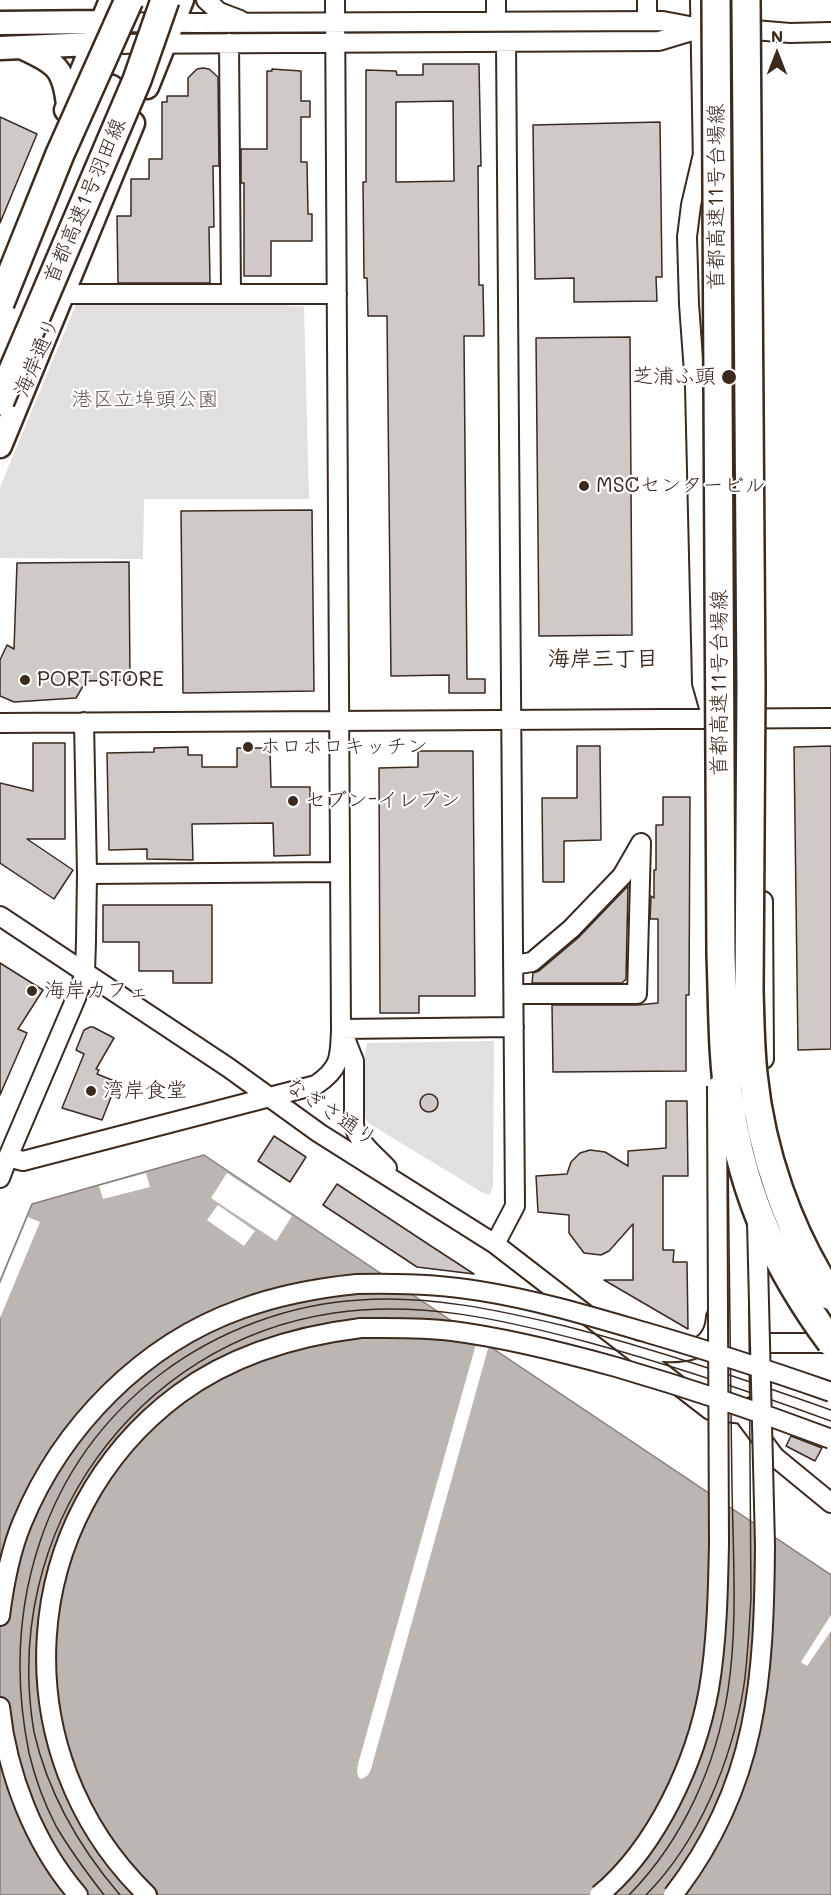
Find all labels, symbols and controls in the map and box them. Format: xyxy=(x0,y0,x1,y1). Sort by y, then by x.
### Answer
north arrow xyxy=(747,24,807,84)
text: N xyxy=(771,25,783,46)
street label: 首都高速11号台場線 xyxy=(704,104,730,290)
street label: 首都高速1号羽田線 xyxy=(39,114,131,288)
street label: 海岸通り xyxy=(9,313,65,401)
place label: 芝浦ふ頭 xyxy=(632,364,716,390)
marker: 芝浦ふ頭 xyxy=(720,368,738,386)
park label: 港区立埠頭公園 xyxy=(72,387,218,413)
place label: MSCセンタービル xyxy=(596,473,766,499)
marker: MSCセンタービル xyxy=(577,479,591,493)
street label: 首都高速11号台場線 xyxy=(707,590,733,776)
district label: 海岸三丁目 xyxy=(548,646,658,672)
place label: PORT STORE xyxy=(37,667,164,693)
marker: PORT STORE xyxy=(18,673,32,687)
place label: ホロホロキッチン xyxy=(260,734,428,760)
marker: ホロホロキッチン xyxy=(241,740,255,754)
place label: セブン-イレブン xyxy=(305,788,461,814)
marker: セブン-イレブン xyxy=(286,794,300,808)
place label: 海岸カフェ xyxy=(44,978,149,1004)
marker: 海岸カフェ xyxy=(25,984,39,998)
street label: なぎさ通り xyxy=(280,1072,382,1152)
place label: 湾岸食堂 xyxy=(103,1078,187,1104)
marker: 湾岸食堂 xyxy=(84,1084,98,1098)

